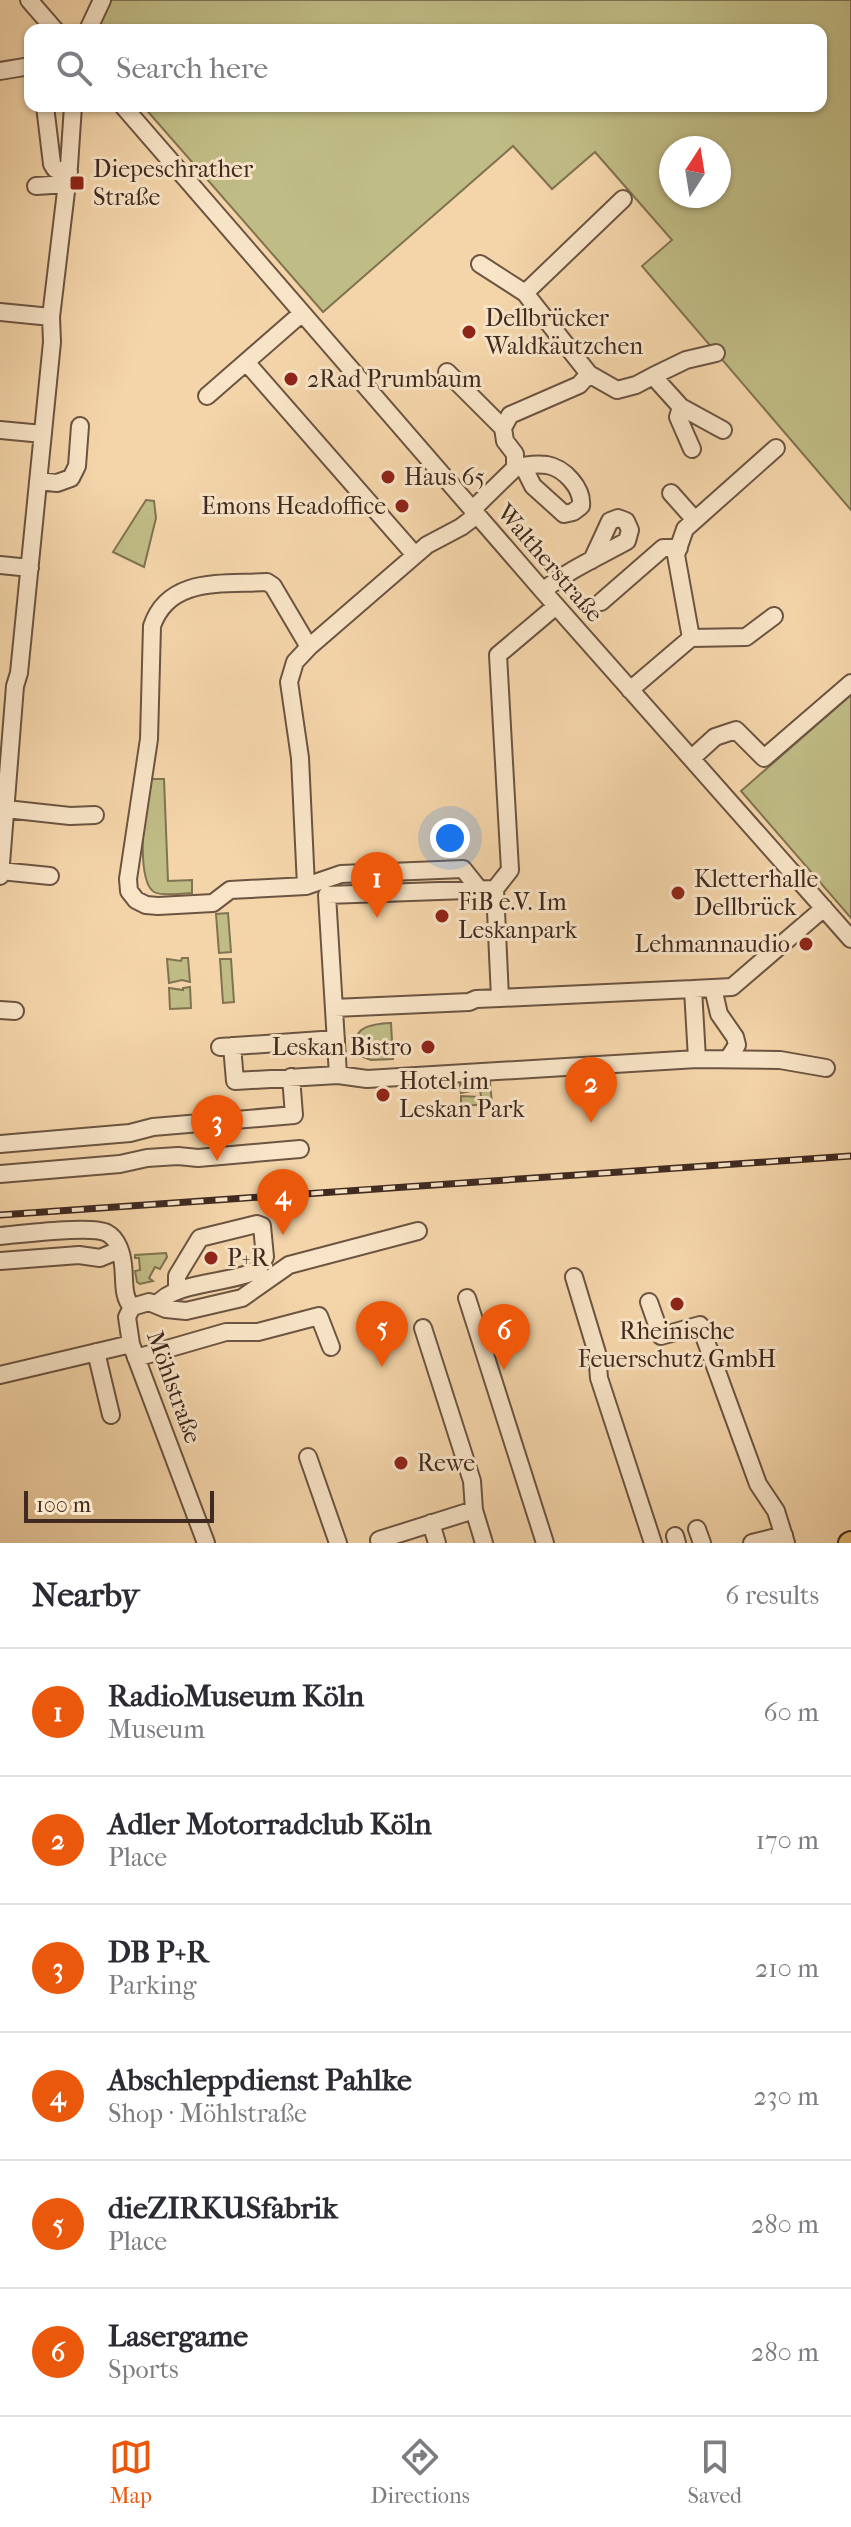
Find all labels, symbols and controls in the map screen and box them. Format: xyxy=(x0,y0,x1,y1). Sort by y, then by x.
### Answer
search box xyxy=(24,24,827,112)
icon: search xyxy=(52,46,96,90)
text: Search here xyxy=(116,51,268,86)
north arrow xyxy=(659,136,731,208)
place label: Diepeschrather Straße xyxy=(93,155,254,211)
marker: Diepeschrather Straße xyxy=(68,174,86,192)
place label: Dellbrücker Waldkäutzchen xyxy=(484,304,643,360)
marker: Dellbrücker Waldkäutzchen xyxy=(460,323,478,341)
place label: 2Rad Prumbaum xyxy=(307,365,482,393)
marker: 2Rad Prumbaum xyxy=(282,370,300,388)
place label: Haus 65 xyxy=(404,463,485,491)
marker: Haus 65 xyxy=(379,468,397,486)
place label: Emons Headoffice xyxy=(201,492,386,520)
marker: Emons Headoffice xyxy=(393,497,411,515)
street label: Waltherstraße xyxy=(490,497,609,628)
your location xyxy=(430,818,470,858)
pin: 1 xyxy=(351,852,403,918)
place label: Kletterhalle Dellbrück xyxy=(694,865,819,921)
marker: Kletterhalle Dellbrück xyxy=(669,884,687,902)
place label: FiB e.V. Im Leskanpark xyxy=(458,888,578,944)
marker: FiB e.V. Im Leskanpark xyxy=(433,907,451,925)
place label: Lehmannaudio xyxy=(635,930,790,958)
marker: Lehmannaudio xyxy=(797,935,815,953)
place label: Leskan Bistro xyxy=(272,1033,412,1061)
marker: Leskan Bistro xyxy=(419,1038,437,1056)
pin: 2 xyxy=(565,1057,617,1123)
place label: Hotel im Leskan Park xyxy=(399,1067,525,1123)
marker: Hotel im Leskan Park xyxy=(374,1086,392,1104)
pin: 3 xyxy=(191,1095,243,1161)
pin: 4 xyxy=(257,1169,309,1235)
place label: P+R xyxy=(227,1244,270,1272)
marker: P+R xyxy=(202,1249,220,1267)
marker: Rheinische Feuerschutz GmbH xyxy=(668,1295,686,1313)
pin: 5 xyxy=(356,1301,408,1367)
pin: 6 xyxy=(478,1304,530,1370)
place label: Rheinische Feuerschutz GmbH xyxy=(578,1317,776,1373)
street label: Möhlstraße xyxy=(141,1327,207,1447)
place label: Rewe xyxy=(417,1449,475,1477)
marker: Rewe xyxy=(392,1454,410,1472)
scale bar xyxy=(24,1487,214,1523)
text: 100 m xyxy=(36,1492,91,1518)
text: Nearby xyxy=(32,1575,139,1615)
text: 6 results xyxy=(725,1580,819,1611)
text: RadioMuseum Köln xyxy=(108,1679,364,1714)
text: 1 xyxy=(53,1697,63,1728)
text: 60 m xyxy=(763,1697,819,1728)
text: Museum xyxy=(108,1714,205,1745)
text: Adler Motorradclub Köln xyxy=(108,1807,432,1842)
text: 2 xyxy=(51,1825,65,1856)
text: 170 m xyxy=(756,1825,819,1856)
text: Place xyxy=(108,1842,167,1873)
text: DB P+R xyxy=(108,1935,208,1970)
text: 3 xyxy=(53,1953,63,1984)
text: 210 m xyxy=(755,1953,819,1984)
text: Parking xyxy=(108,1970,196,2001)
text: Abschleppdienst Pahlke xyxy=(108,2063,412,2098)
text: 4 xyxy=(50,2081,66,2112)
text: 230 m xyxy=(753,2081,819,2112)
text: Shop · Möhlstraße xyxy=(108,2098,307,2129)
text: dieZIRKUSfabrik xyxy=(108,2191,338,2226)
text: 5 xyxy=(52,2209,64,2240)
text: 280 m xyxy=(751,2209,819,2240)
text: Place xyxy=(108,2226,167,2257)
text: Lasergame xyxy=(108,2319,248,2354)
text: 6 xyxy=(51,2337,65,2368)
text: 280 m xyxy=(751,2337,819,2368)
text: Sports xyxy=(108,2354,179,2385)
tab: Map xyxy=(109,2435,153,2509)
tab: Directions xyxy=(371,2435,470,2509)
tab: Saved xyxy=(688,2435,742,2509)

